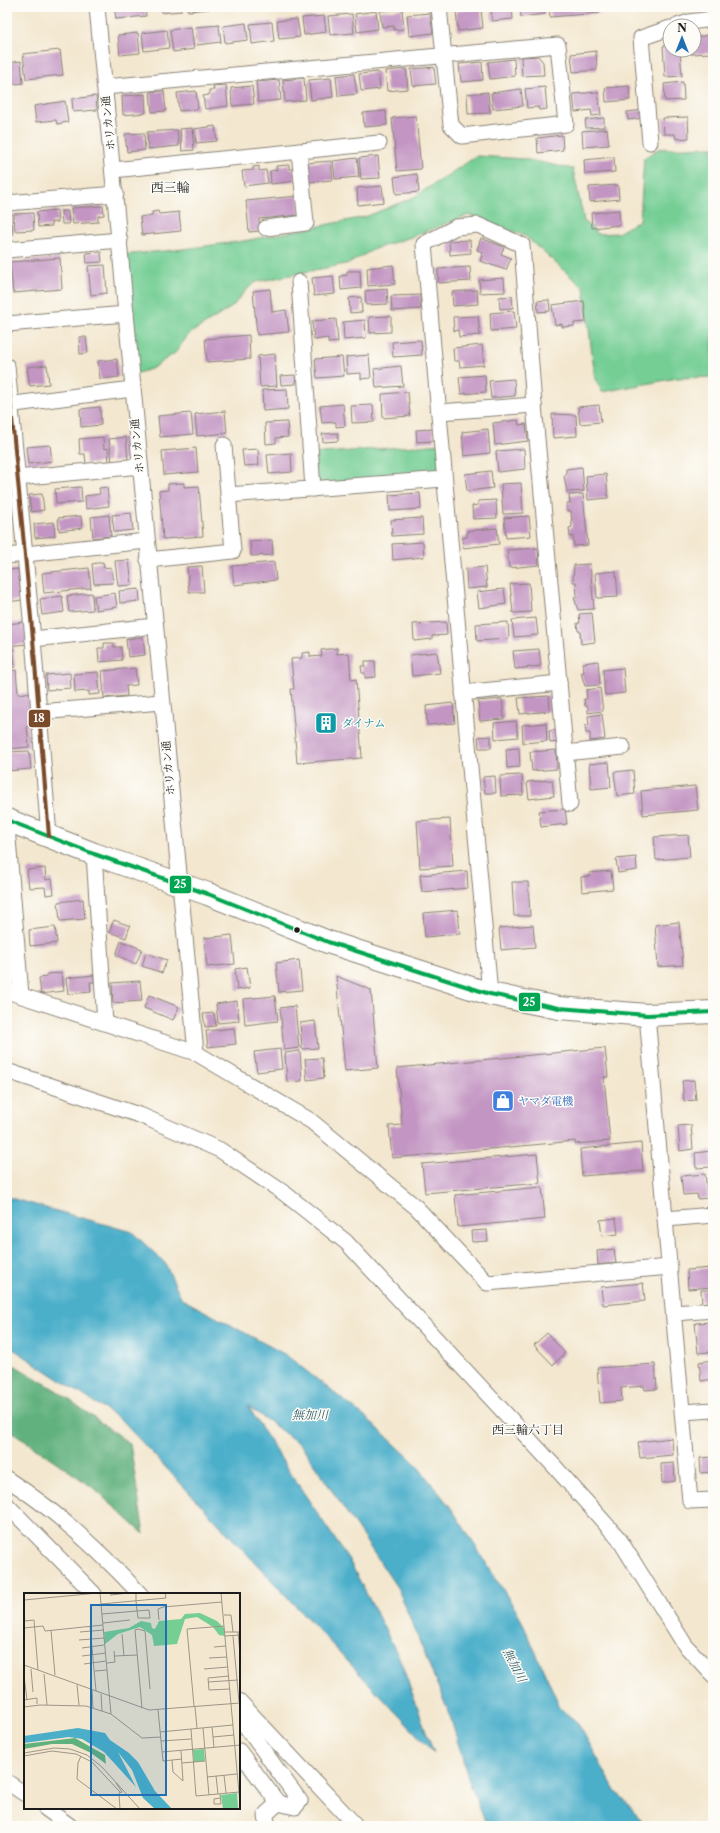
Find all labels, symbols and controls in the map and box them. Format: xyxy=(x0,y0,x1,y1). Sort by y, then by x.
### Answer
north arrow xyxy=(662,18,702,58)
text: N xyxy=(677,21,687,35)
street label: ホリカン通 xyxy=(98,95,118,151)
district label: 西三輪 xyxy=(150,179,190,195)
street label: ホリカン通 xyxy=(127,418,147,474)
line badge: 18 xyxy=(28,709,51,728)
building icon: ダイナム xyxy=(313,710,339,736)
text: 18 xyxy=(33,711,45,725)
place label: ダイナム xyxy=(342,716,385,730)
street label: ホリカン通 xyxy=(159,740,177,796)
line badge: 25 xyxy=(169,875,192,894)
text: 25 xyxy=(174,877,186,891)
unlabelled marker xyxy=(292,925,302,935)
line badge: 25 xyxy=(518,992,541,1012)
text: 25 xyxy=(523,995,535,1009)
shop icon: ヤマダ電機 xyxy=(490,1088,516,1114)
place label: ヤマダ電機 xyxy=(518,1094,573,1108)
water label: 無加川 xyxy=(292,1407,330,1422)
district label: 西三輪六丁目 xyxy=(492,1422,564,1437)
inset map xyxy=(24,1593,240,1809)
water label: 無加川 xyxy=(500,1646,531,1686)

